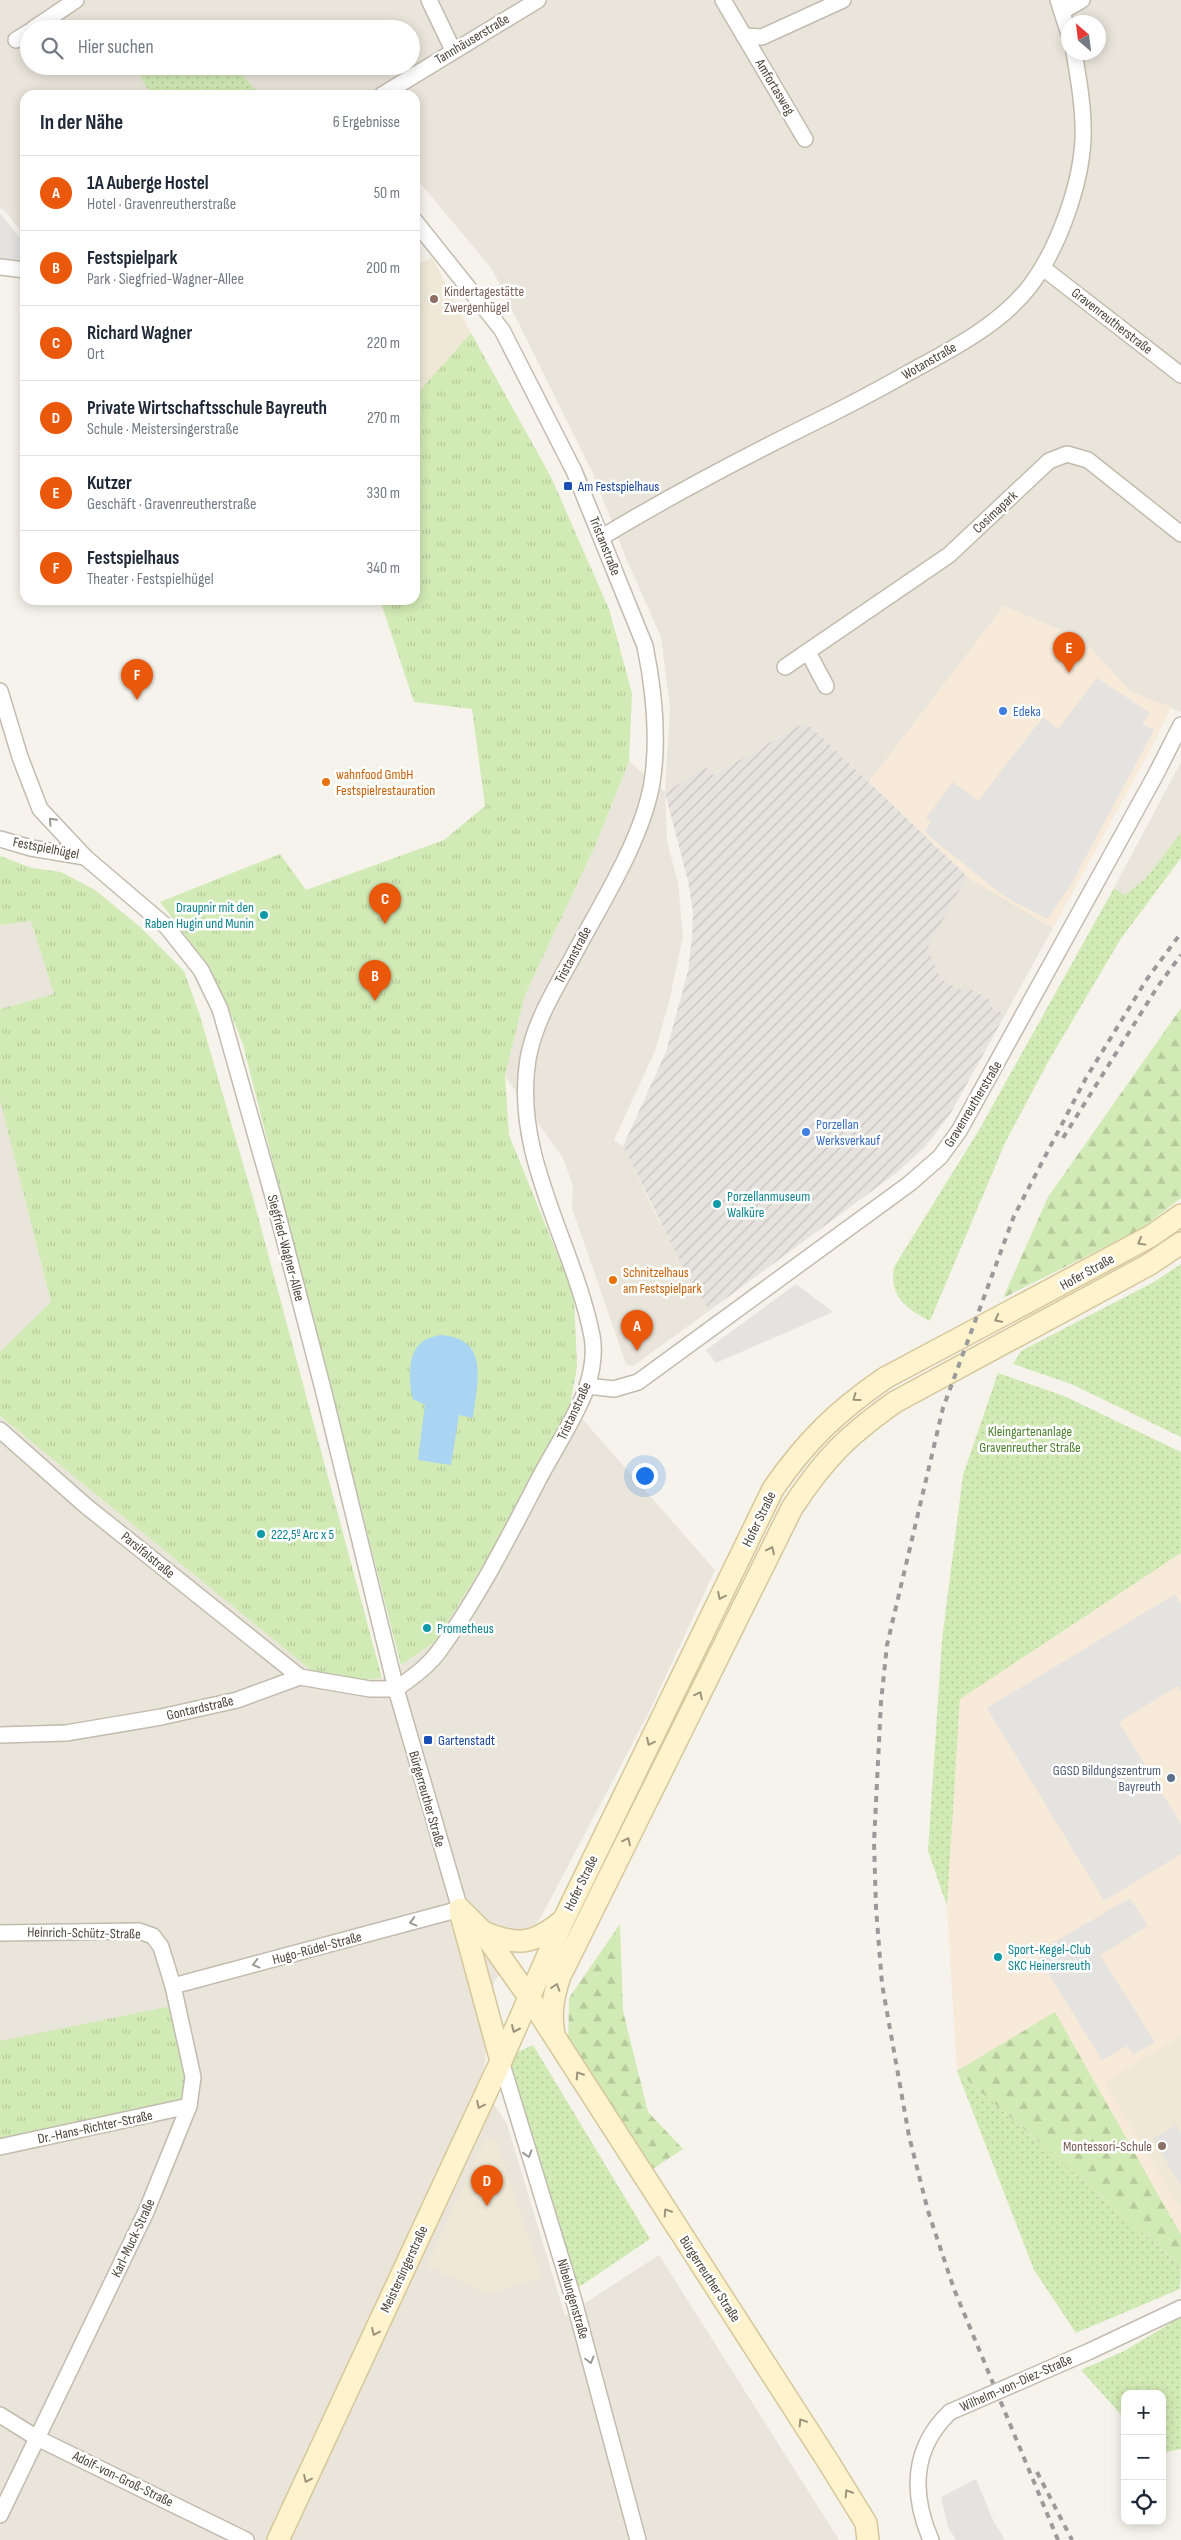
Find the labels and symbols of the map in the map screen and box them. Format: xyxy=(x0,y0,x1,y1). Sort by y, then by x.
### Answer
street label: Tannhäuserstraße xyxy=(432,10,512,68)
north arrow xyxy=(1061,15,1106,60)
street label: Amfortasweg xyxy=(751,55,799,119)
place label: Kindertagestätte Zwergenhügel xyxy=(444,283,524,316)
street label: Gravenreutherstraße xyxy=(1068,284,1156,358)
marker: Kindertagestätte Zwergenhügel xyxy=(428,293,440,305)
street label: Wotanstraße xyxy=(899,339,959,383)
place label: Am Festspielhaus xyxy=(577,478,659,495)
marker: Am Festspielhaus xyxy=(562,480,574,492)
street label: Cosimapark xyxy=(969,487,1021,537)
street label: Tristanstraße xyxy=(586,514,624,578)
pin: E xyxy=(1053,632,1085,673)
pin: F xyxy=(121,659,153,700)
place label: Edeka xyxy=(1013,703,1041,720)
marker: Edeka xyxy=(997,705,1009,717)
place label: wahnfood GmbH Festspielrestauration xyxy=(336,766,435,799)
marker: wahnfood GmbH Festspielrestauration xyxy=(320,776,332,788)
one-way arrow xyxy=(49,818,58,827)
street label: Festspielhügel xyxy=(11,833,81,863)
pin: C xyxy=(369,883,401,924)
place label: Draupnir mit den Raben Hugin und Munin xyxy=(145,899,254,932)
marker: Draupnir mit den Raben Hugin und Munin xyxy=(258,909,270,921)
street label: Tristanstraße xyxy=(551,924,595,986)
pin: B xyxy=(359,960,391,1001)
street label: Gravenreutherstraße xyxy=(940,1058,1006,1150)
place label: Porzellan Werksverkauf xyxy=(816,1116,881,1149)
marker: Porzellan Werksverkauf xyxy=(800,1126,812,1138)
place label: Porzellanmuseum Walküre xyxy=(727,1188,810,1221)
street label: Siegfried-Wagner-Allee xyxy=(264,1193,308,1303)
marker: Porzellanmuseum Walküre xyxy=(711,1198,723,1210)
one-way arrow xyxy=(1137,1236,1146,1246)
street label: Hofer Straße xyxy=(1057,1250,1117,1294)
place label: Schnitzelhaus am Festspielpark xyxy=(623,1264,702,1297)
marker: Schnitzelhaus am Festspielpark xyxy=(607,1274,619,1286)
pin: A xyxy=(621,1310,653,1351)
one-way arrow xyxy=(994,1313,1003,1323)
street label: Tristanstraße xyxy=(553,1379,595,1443)
one-way arrow xyxy=(852,1392,862,1401)
park label: Kleingartenanlage Gravenreuther Straße xyxy=(979,1423,1081,1456)
your location xyxy=(632,1463,658,1489)
street label: Hofer Straße xyxy=(738,1489,780,1549)
place label: 222,5º Arc x 5 xyxy=(271,1526,334,1543)
street label: Parsifalstraße xyxy=(118,1528,178,1582)
marker: 222,5º Arc x 5 xyxy=(255,1528,267,1540)
one-way arrow xyxy=(765,1546,775,1555)
one-way arrow xyxy=(718,1590,728,1599)
place label: Prometheus xyxy=(437,1620,494,1637)
marker: Prometheus xyxy=(421,1622,433,1634)
one-way arrow xyxy=(693,1691,703,1700)
street label: Gontardstraße xyxy=(165,1692,235,1724)
place label: Gartenstadt xyxy=(438,1732,495,1749)
marker: Gartenstadt xyxy=(422,1734,434,1746)
one-way arrow xyxy=(646,1737,656,1746)
street label: Bürgerreuther Straße xyxy=(405,1749,449,1849)
place label: GGSD Bildungszentrum Bayreuth xyxy=(1053,1762,1161,1795)
marker: GGSD Bildungszentrum Bayreuth xyxy=(1165,1772,1177,1784)
one-way arrow xyxy=(621,1837,631,1846)
street label: Hofer Straße xyxy=(560,1853,602,1913)
one-way arrow xyxy=(409,1916,417,1926)
street label: Heinrich-Schütz-Straße xyxy=(27,1924,141,1942)
street label: Hugo-Rüdel-Straße xyxy=(270,1928,364,1968)
place label: Sport-Kegel-Club SKC Heinersreuth xyxy=(1008,1941,1091,1974)
marker: Sport-Kegel-Club SKC Heinersreuth xyxy=(992,1951,1004,1963)
one-way arrow xyxy=(251,1958,260,1969)
one-way arrow xyxy=(551,1983,561,1992)
one-way arrow xyxy=(510,2024,521,2033)
one-way arrow xyxy=(576,2071,585,2081)
one-way arrow xyxy=(476,2100,486,2109)
street label: Dr.-Hans-Richter-Straße xyxy=(36,2107,154,2147)
place label: Montessori-Schule xyxy=(1063,2138,1152,2155)
marker: Montessori-Schule xyxy=(1156,2140,1168,2152)
one-way arrow xyxy=(523,2150,533,2158)
pin: D xyxy=(471,2165,503,2206)
street label: Karl-Muck-Straße xyxy=(107,2196,159,2280)
one-way arrow xyxy=(663,2208,673,2217)
street label: Meistersingerstraße xyxy=(376,2223,432,2315)
street label: Bürgerreuther Straße xyxy=(676,2233,744,2325)
street label: Nibelungenstraße xyxy=(553,2257,593,2341)
one-way arrow xyxy=(371,2327,381,2336)
street label: Wilhelm-von-Diez-Straße xyxy=(957,2351,1075,2415)
one-way arrow xyxy=(584,2356,595,2365)
one-way arrow xyxy=(799,2418,809,2427)
street label: Adolf-von-Groß-Straße xyxy=(69,2447,176,2511)
one-way arrow xyxy=(302,2474,313,2483)
one-way arrow xyxy=(844,2489,854,2498)

